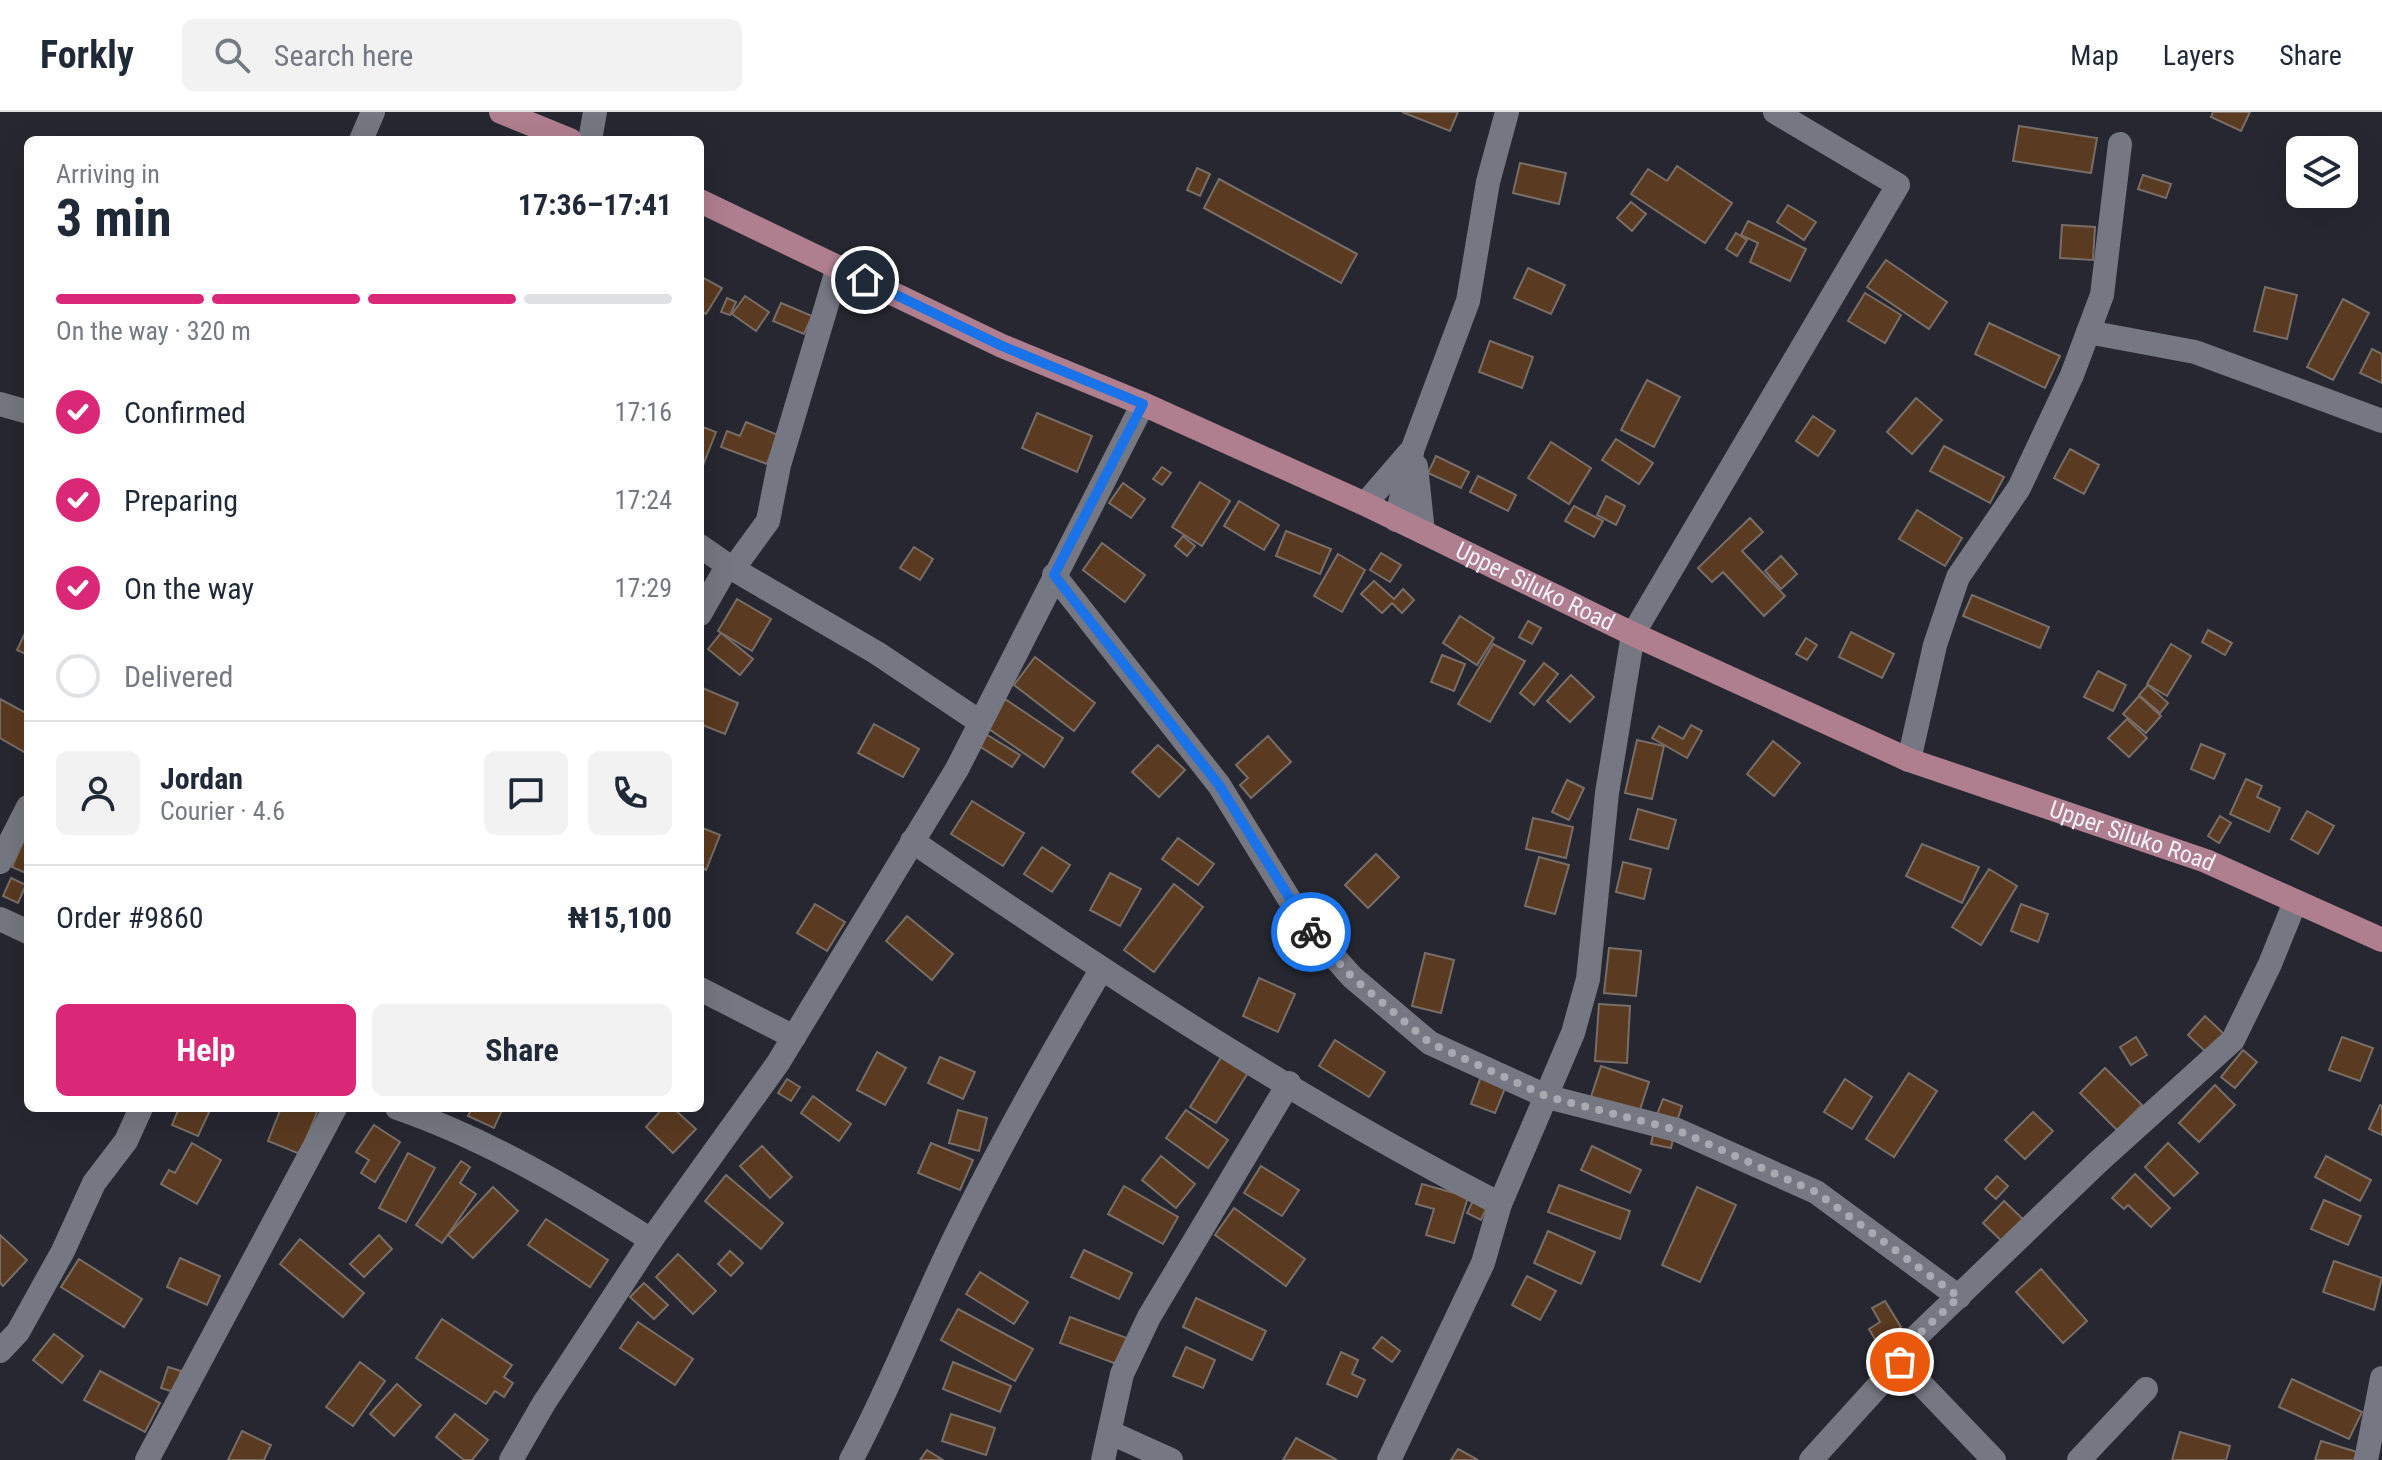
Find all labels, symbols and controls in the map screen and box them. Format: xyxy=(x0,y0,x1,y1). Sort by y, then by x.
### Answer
search box xyxy=(182,19,742,91)
text: Forkly xyxy=(40,33,134,77)
icon: search xyxy=(210,33,254,77)
text: Search here xyxy=(274,38,413,73)
text: Map xyxy=(2070,39,2119,72)
text: Layers xyxy=(2163,39,2235,72)
text: Share xyxy=(2279,39,2342,72)
map controls xyxy=(2286,136,2358,208)
button: layers xyxy=(2286,136,2358,208)
text: Arriving in xyxy=(56,159,160,189)
text: 17:36–17:41 xyxy=(518,187,672,222)
text: 3 min xyxy=(56,188,172,249)
pin xyxy=(831,246,899,314)
icon: home xyxy=(843,258,887,302)
text: On the way · 320 m xyxy=(56,316,251,346)
icon: check xyxy=(56,390,100,434)
text: Confirmed xyxy=(124,395,246,430)
text: 17:16 xyxy=(615,397,672,427)
icon: check xyxy=(56,478,100,522)
text: Preparing xyxy=(124,483,238,518)
text: 17:24 xyxy=(615,485,672,515)
street label: Upper Siluko Road xyxy=(1451,536,1619,637)
icon: check xyxy=(56,566,100,610)
text: On the way xyxy=(124,571,254,606)
text: 17:29 xyxy=(615,573,672,603)
text: Delivered xyxy=(124,659,233,694)
button: person xyxy=(56,751,140,835)
button: chat xyxy=(484,751,568,835)
button: phone xyxy=(588,751,672,835)
text: Jordan xyxy=(160,761,243,796)
street label: Upper Siluko Road xyxy=(2046,795,2220,877)
text: Courier · 4.6 xyxy=(160,796,285,826)
courier xyxy=(1271,892,1351,972)
text: Order #9860 xyxy=(56,900,204,935)
text: ₦15,100 xyxy=(567,900,672,935)
icon: bike xyxy=(1289,910,1333,954)
button: Help xyxy=(56,1004,356,1096)
button: Share xyxy=(372,1004,672,1096)
pin xyxy=(1866,1328,1934,1396)
icon: bag xyxy=(1878,1340,1922,1384)

